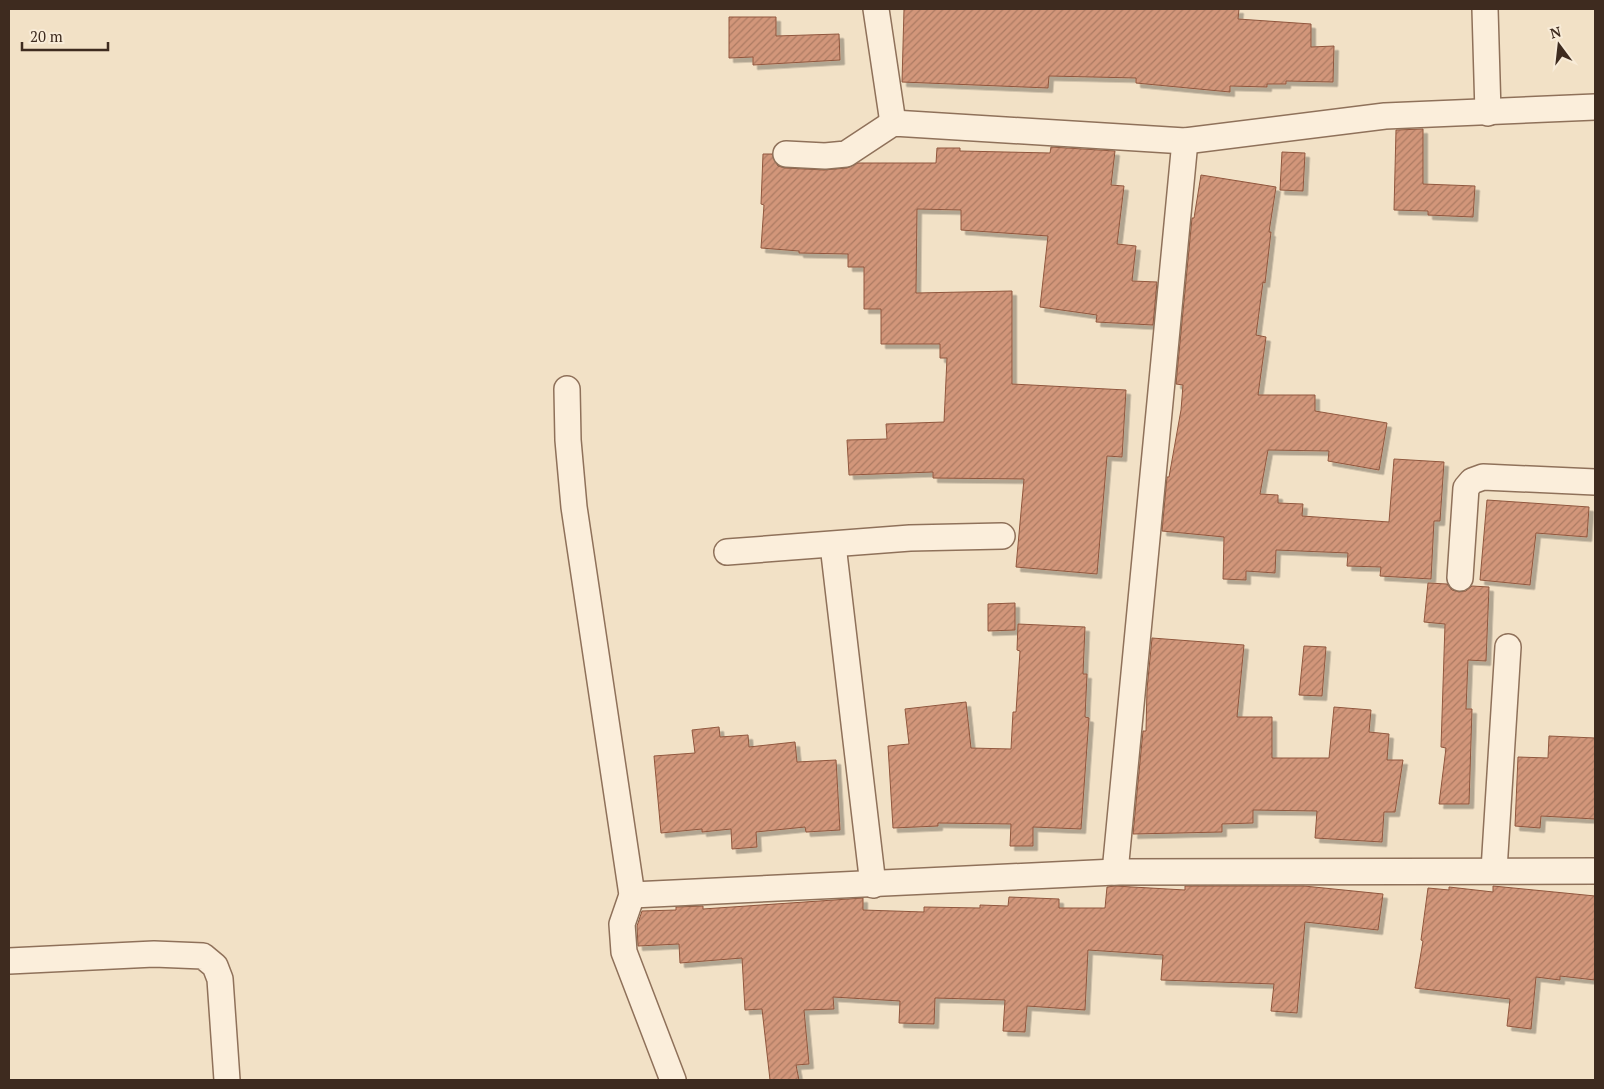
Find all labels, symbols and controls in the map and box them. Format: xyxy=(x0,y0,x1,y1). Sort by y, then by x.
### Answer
scale bar xyxy=(22,20,109,52)
north arrow xyxy=(1534,20,1584,70)
text: N xyxy=(1548,21,1563,43)
text: 20 m xyxy=(30,26,63,46)

